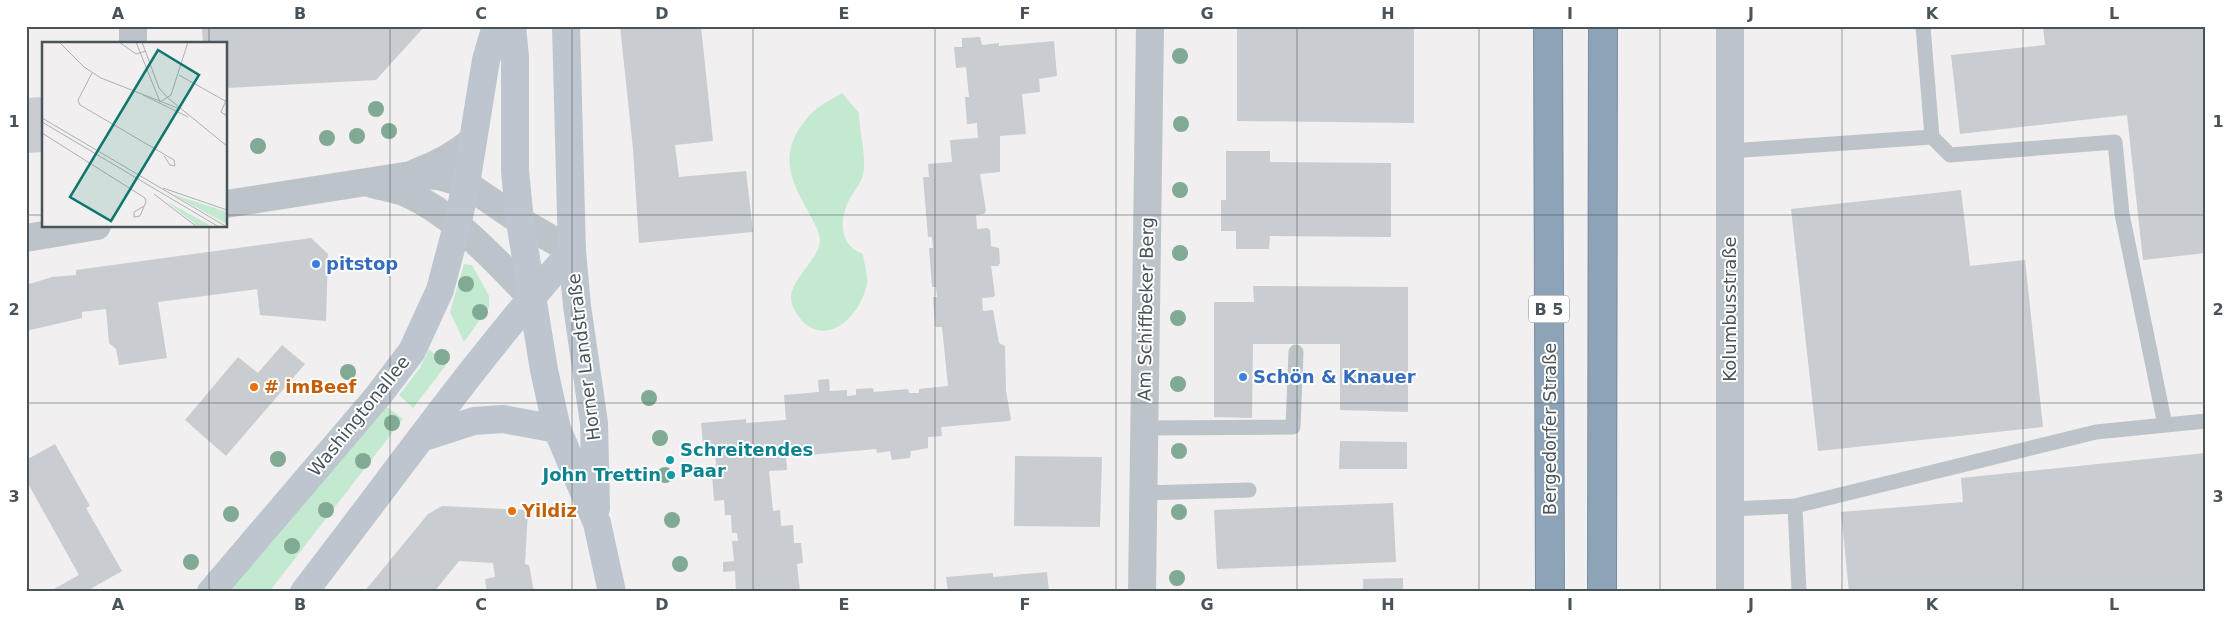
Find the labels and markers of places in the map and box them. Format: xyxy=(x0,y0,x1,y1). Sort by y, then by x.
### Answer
place label: pitstop xyxy=(326,253,398,274)
marker: pitstop xyxy=(310,258,322,270)
place label: Schön & Knauer xyxy=(1253,366,1416,387)
marker: Schön & Knauer xyxy=(1237,371,1249,383)
place label: # imBeef xyxy=(264,376,356,397)
marker: # imBeef xyxy=(248,381,260,393)
place label: Schreitendes Paar xyxy=(680,439,813,481)
marker: Schreitendes Paar xyxy=(664,454,676,466)
place label: John Trettin xyxy=(540,464,661,485)
marker: John Trettin xyxy=(665,469,677,481)
place label: Yildiz xyxy=(521,500,577,521)
marker: Yildiz xyxy=(506,505,518,517)

